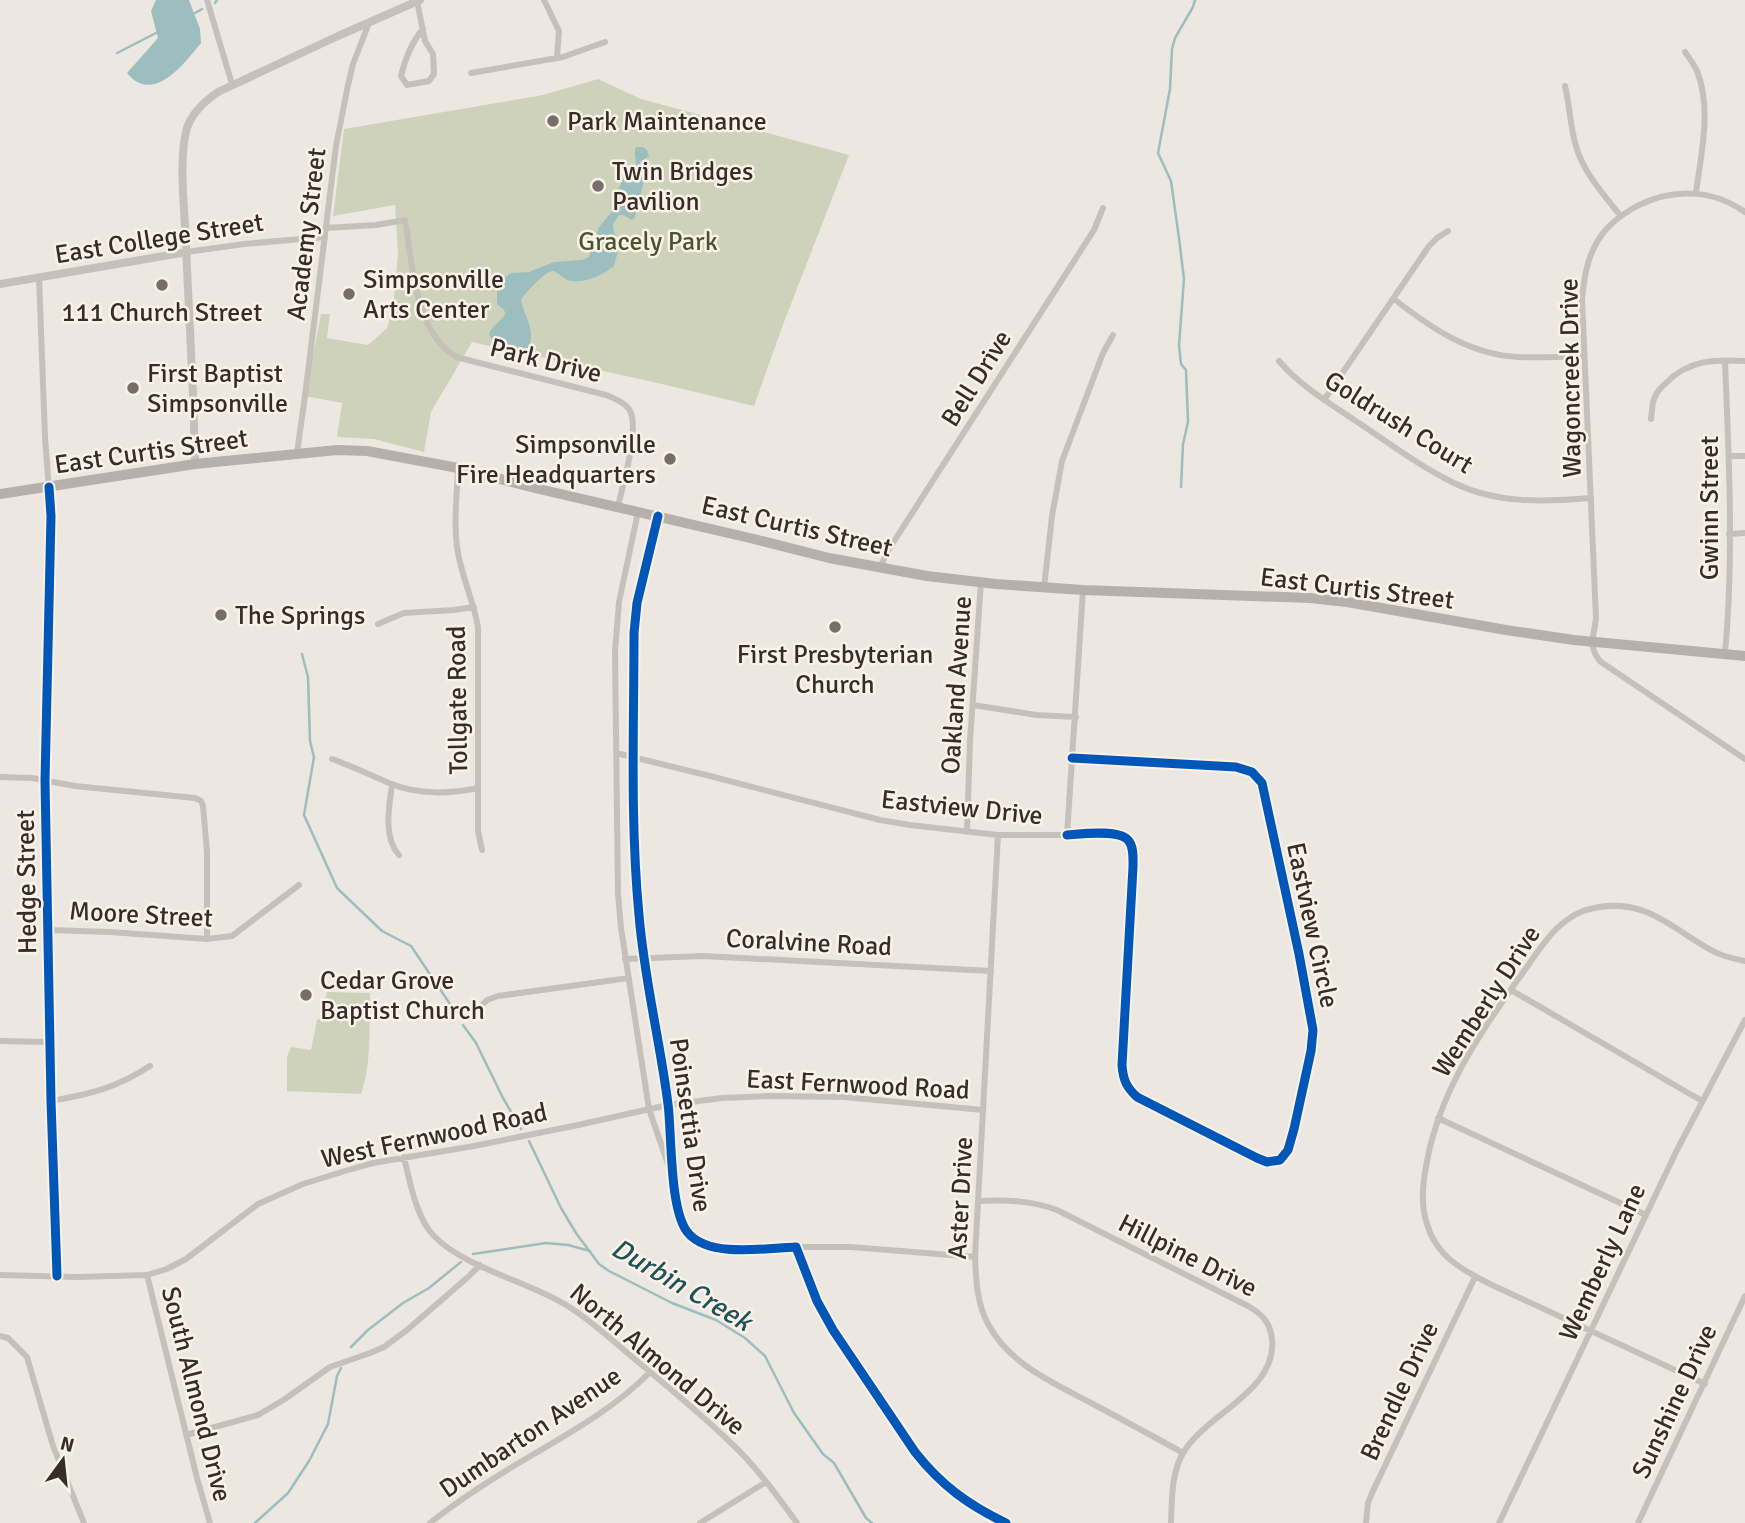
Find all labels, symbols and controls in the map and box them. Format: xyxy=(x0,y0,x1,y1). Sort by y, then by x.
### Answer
place label: Park Maintenance xyxy=(567,106,767,138)
marker: Park Maintenance xyxy=(545,113,561,129)
street label: Academy Street xyxy=(281,146,333,322)
place label: Twin Bridges Pavilion xyxy=(612,156,753,218)
marker: Twin Bridges Pavilion xyxy=(590,178,606,194)
street label: East College Street xyxy=(53,207,266,271)
park label: Gracely Park xyxy=(578,226,718,258)
place label: Simpsonville Arts Center xyxy=(363,264,504,326)
marker: 111 Church Street xyxy=(154,277,170,293)
street label: Wagoncreek Drive xyxy=(1553,278,1589,478)
marker: Simpsonville Arts Center xyxy=(341,286,357,302)
place label: 111 Church Street xyxy=(62,297,262,329)
street label: Bell Drive xyxy=(935,324,1019,433)
street label: Park Drive xyxy=(487,332,605,390)
place label: First Baptist Simpsonville xyxy=(147,358,288,420)
street label: Goldrush Court xyxy=(1318,365,1479,481)
marker: First Baptist Simpsonville xyxy=(125,380,141,396)
street label: East Curtis Street xyxy=(52,423,250,481)
place label: Simpsonville Fire Headquarters xyxy=(456,429,656,491)
street label: Gwinn Street xyxy=(1694,436,1726,580)
marker: Simpsonville Fire Headquarters xyxy=(662,451,678,467)
street label: East Curtis Street xyxy=(698,489,895,564)
street label: East Curtis Street xyxy=(1258,561,1456,617)
street label: Oakland Avenue xyxy=(935,595,979,775)
place label: The Springs xyxy=(235,600,365,632)
marker: The Springs xyxy=(213,607,229,623)
marker: First Presbyterian Church xyxy=(827,619,843,635)
street label: Tollgate Road xyxy=(441,625,475,775)
place label: First Presbyterian Church xyxy=(737,639,933,701)
street label: Eastview Drive xyxy=(879,784,1044,832)
street label: Hedge Street xyxy=(10,809,44,955)
street label: Eastview Circle xyxy=(1279,839,1345,1011)
street label: Moore Street xyxy=(68,895,213,935)
street label: Wemberly Drive xyxy=(1426,920,1548,1083)
street label: Coralvine Road xyxy=(725,923,893,963)
place label: Cedar Grove Baptist Church xyxy=(320,965,485,1027)
marker: Cedar Grove Baptist Church xyxy=(298,987,314,1003)
street label: Poinsettia Drive xyxy=(662,1036,718,1214)
street label: East Fernwood Road xyxy=(745,1063,970,1107)
street label: West Fernwood Road xyxy=(318,1096,550,1176)
street label: Aster Drive xyxy=(942,1136,980,1260)
street label: Wemberly Lane xyxy=(1552,1179,1653,1346)
street label: Hillpine Drive xyxy=(1113,1207,1262,1305)
water label: Durbin Creek xyxy=(605,1231,760,1340)
street label: North Almond Drive xyxy=(563,1277,752,1443)
street label: South Almond Drive xyxy=(154,1283,238,1505)
street label: Brendle Drive xyxy=(1354,1317,1446,1466)
street label: Sunshine Drive xyxy=(1625,1319,1725,1484)
street label: Dumbarton Avenue xyxy=(434,1360,628,1505)
north arrow xyxy=(28,1425,98,1495)
text: N xyxy=(58,1431,77,1458)

